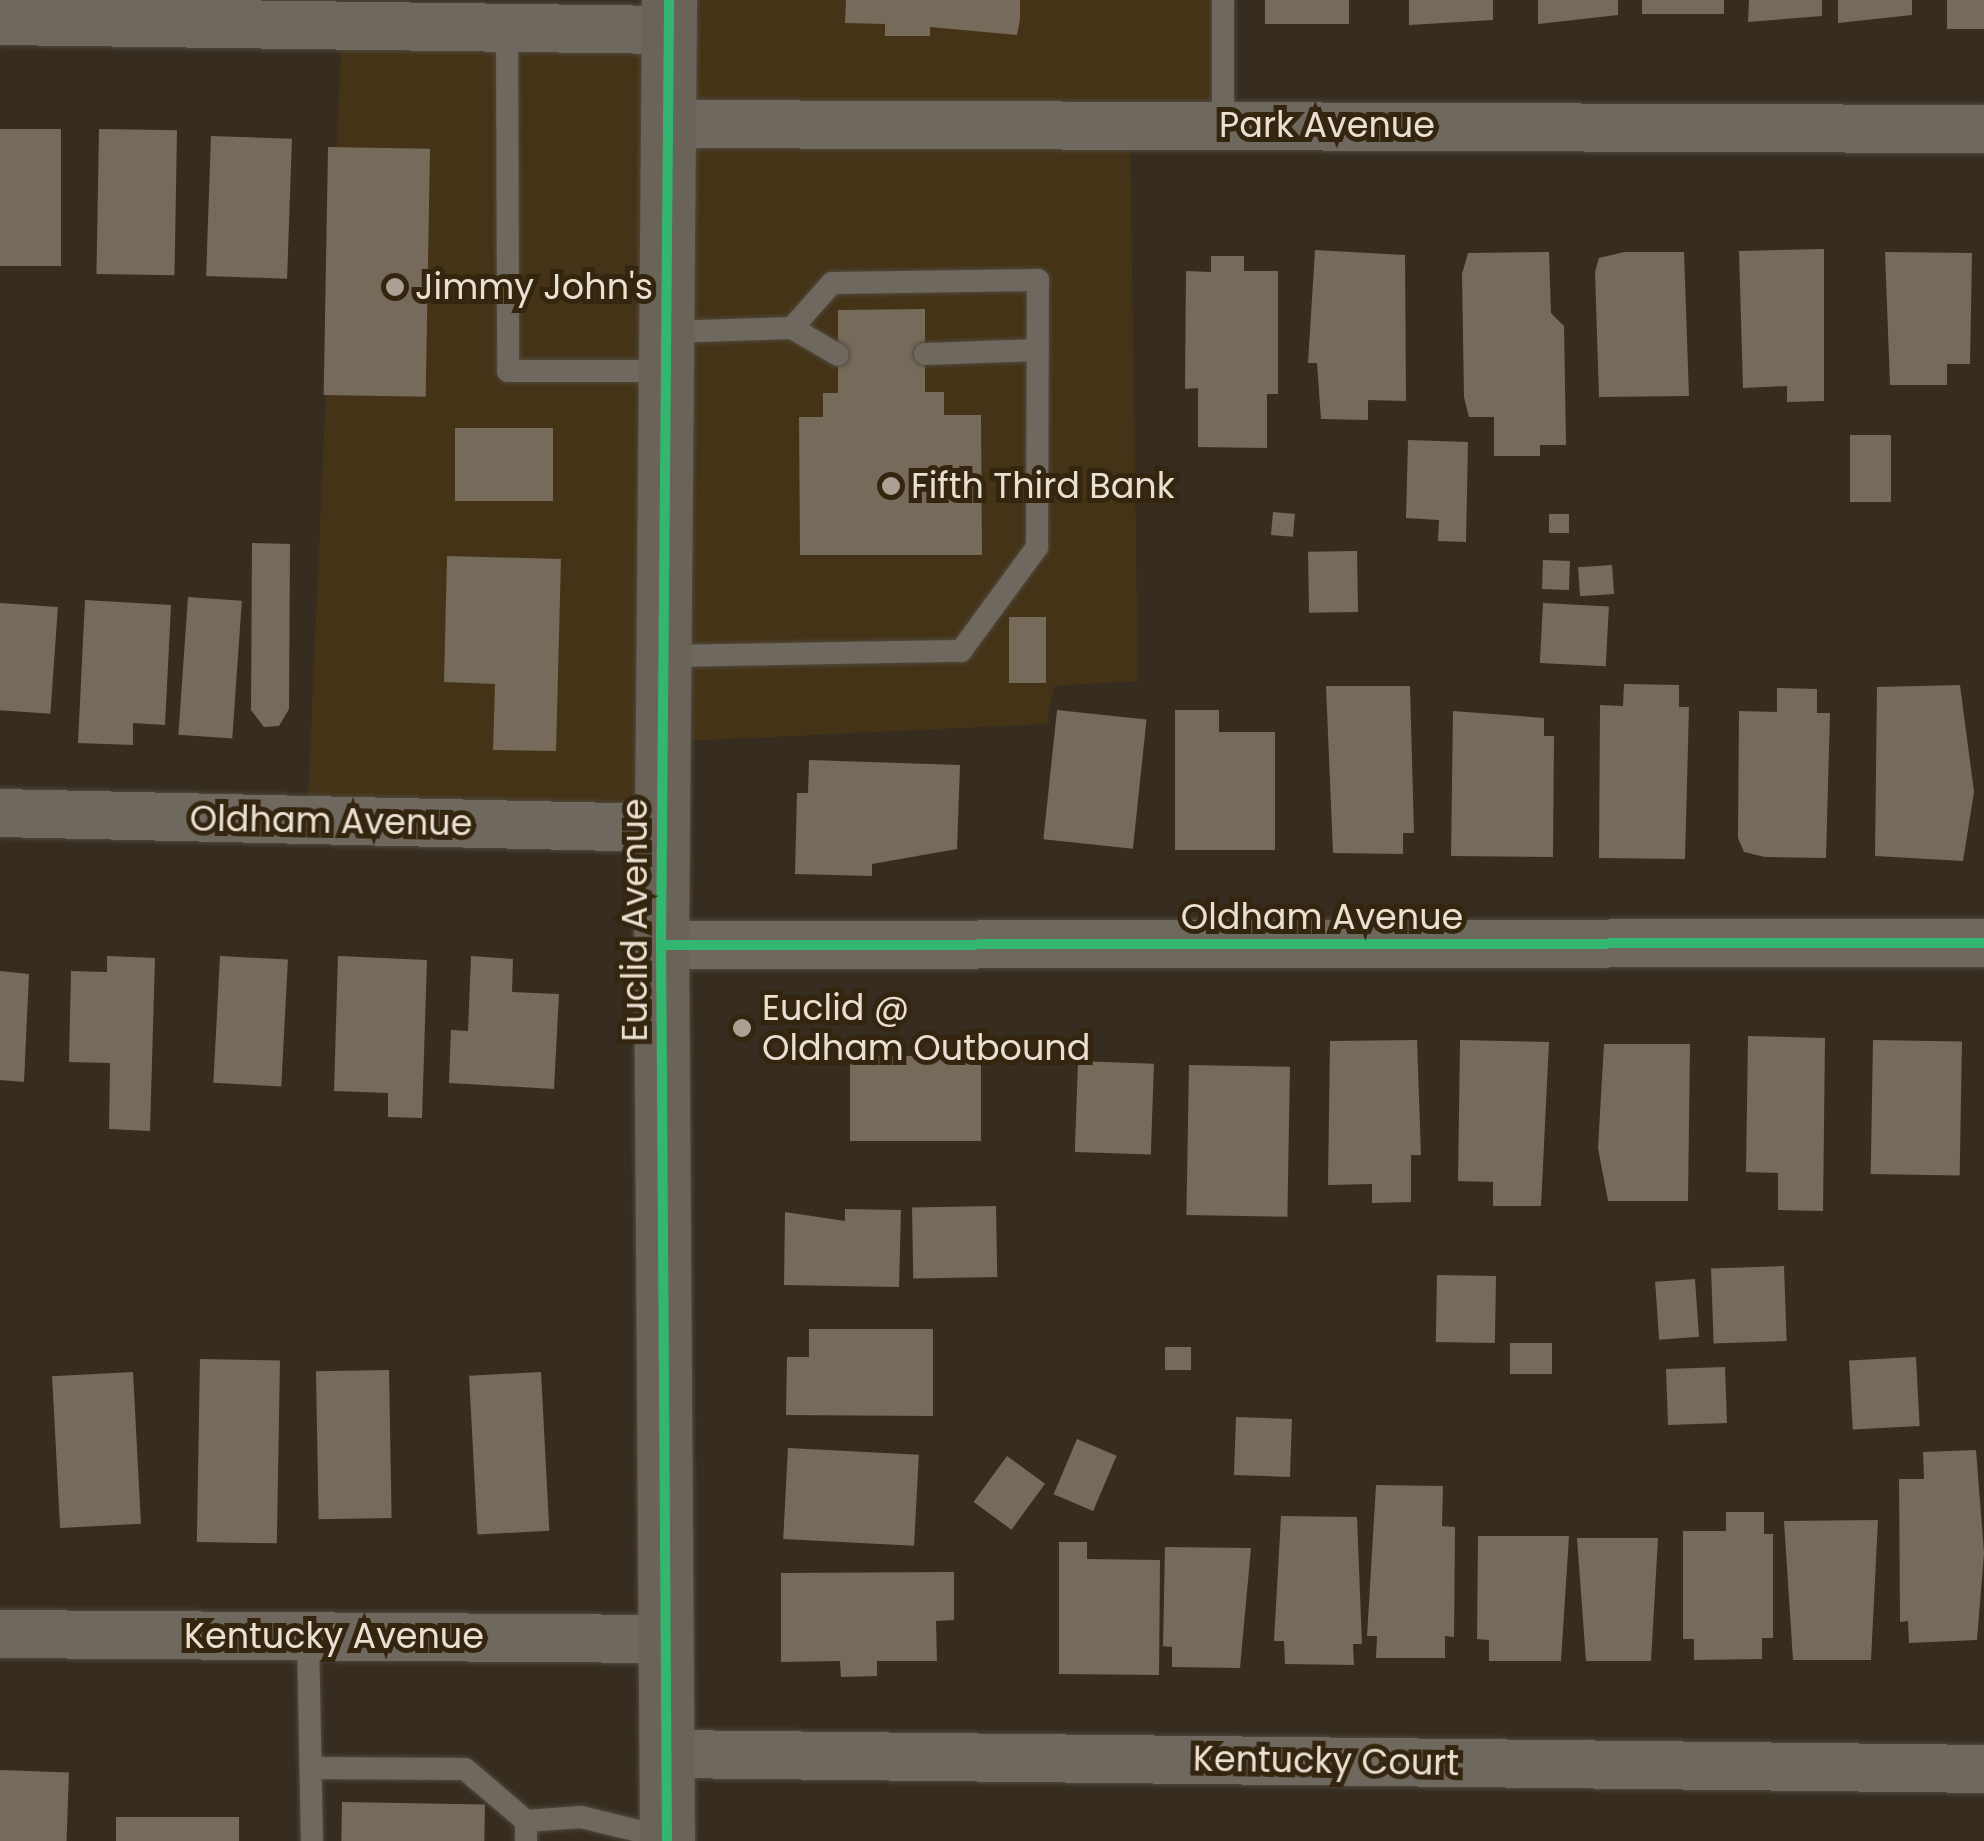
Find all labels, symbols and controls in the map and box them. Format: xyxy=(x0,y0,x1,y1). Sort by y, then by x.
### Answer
street label: Park Avenue xyxy=(1219,104,1435,146)
place label: Jimmy John's xyxy=(415,266,653,308)
marker: Jimmy John's xyxy=(384,276,406,298)
place label: Fifth Third Bank xyxy=(911,465,1175,507)
marker: Fifth Third Bank xyxy=(880,475,902,497)
street label: Oldham Avenue xyxy=(189,798,473,844)
street label: Euclid Avenue xyxy=(614,798,656,1042)
street label: Oldham Avenue xyxy=(1181,896,1463,938)
place label: Euclid @ Oldham Outbound xyxy=(762,987,1090,1069)
marker: Euclid @ Oldham Outbound xyxy=(731,1017,753,1039)
street label: Kentucky Avenue xyxy=(184,1615,484,1657)
street label: Kentucky Court xyxy=(1193,1738,1459,1784)

